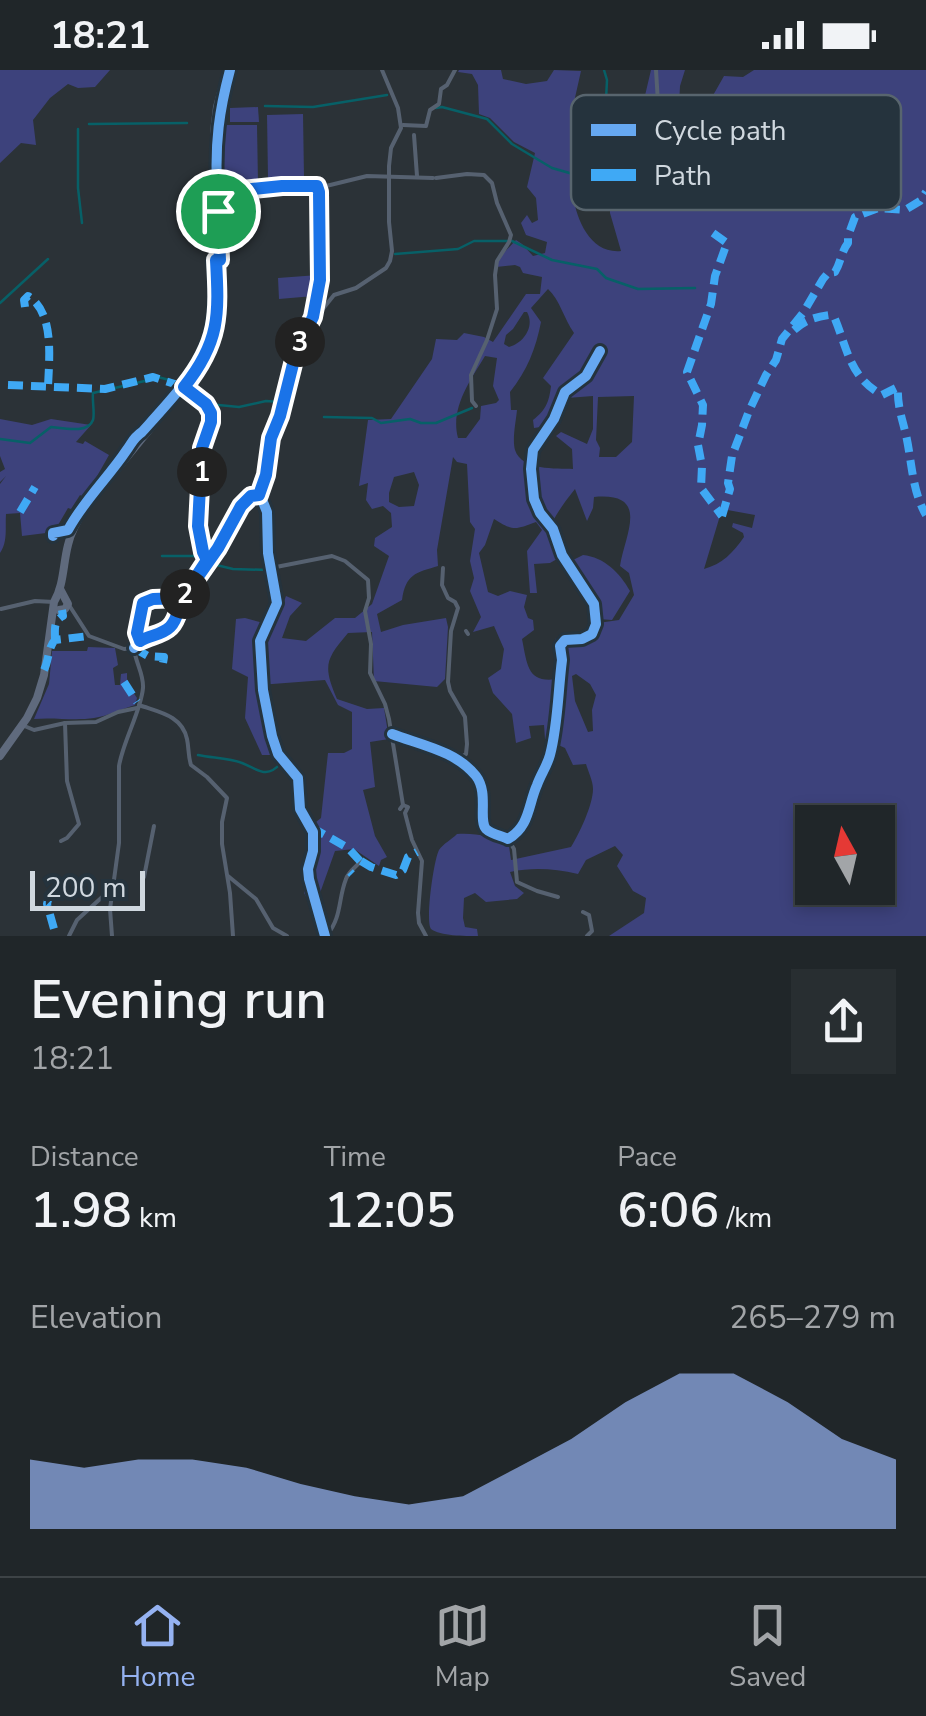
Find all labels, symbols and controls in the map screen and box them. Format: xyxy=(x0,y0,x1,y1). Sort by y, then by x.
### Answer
text: 18:21 xyxy=(50,10,151,61)
legend xyxy=(571,95,901,210)
text: Cycle path xyxy=(654,112,786,150)
text: Path xyxy=(654,157,712,195)
pin xyxy=(176,169,261,254)
icon: arrive xyxy=(191,184,246,239)
pin: 3 xyxy=(275,317,325,367)
text: 3 xyxy=(292,323,308,361)
pin: 1 xyxy=(177,447,227,497)
text: 1 xyxy=(194,453,210,491)
pin: 2 xyxy=(160,569,210,619)
text: 2 xyxy=(177,575,193,613)
north arrow xyxy=(795,805,895,905)
map controls xyxy=(795,805,895,905)
scale bar xyxy=(30,866,145,910)
text: 200 m xyxy=(45,869,127,907)
text: Evening run xyxy=(30,962,327,1037)
button: share xyxy=(791,969,896,1074)
text: 18:21 xyxy=(30,1037,114,1080)
text: Distance xyxy=(30,1138,139,1176)
text: Time xyxy=(324,1138,386,1176)
text: Pace xyxy=(617,1138,677,1176)
text: 1.98 xyxy=(30,1176,132,1245)
text: 12:05 xyxy=(324,1176,456,1245)
text: 6:06 xyxy=(617,1176,719,1245)
text: km xyxy=(132,1199,177,1237)
text: /km xyxy=(719,1199,772,1237)
text: Elevation xyxy=(30,1296,163,1339)
text: 265–279 m xyxy=(729,1296,896,1339)
tab: Home xyxy=(120,1598,195,1696)
tab: Map xyxy=(435,1598,490,1696)
tab: Saved xyxy=(729,1598,806,1696)

